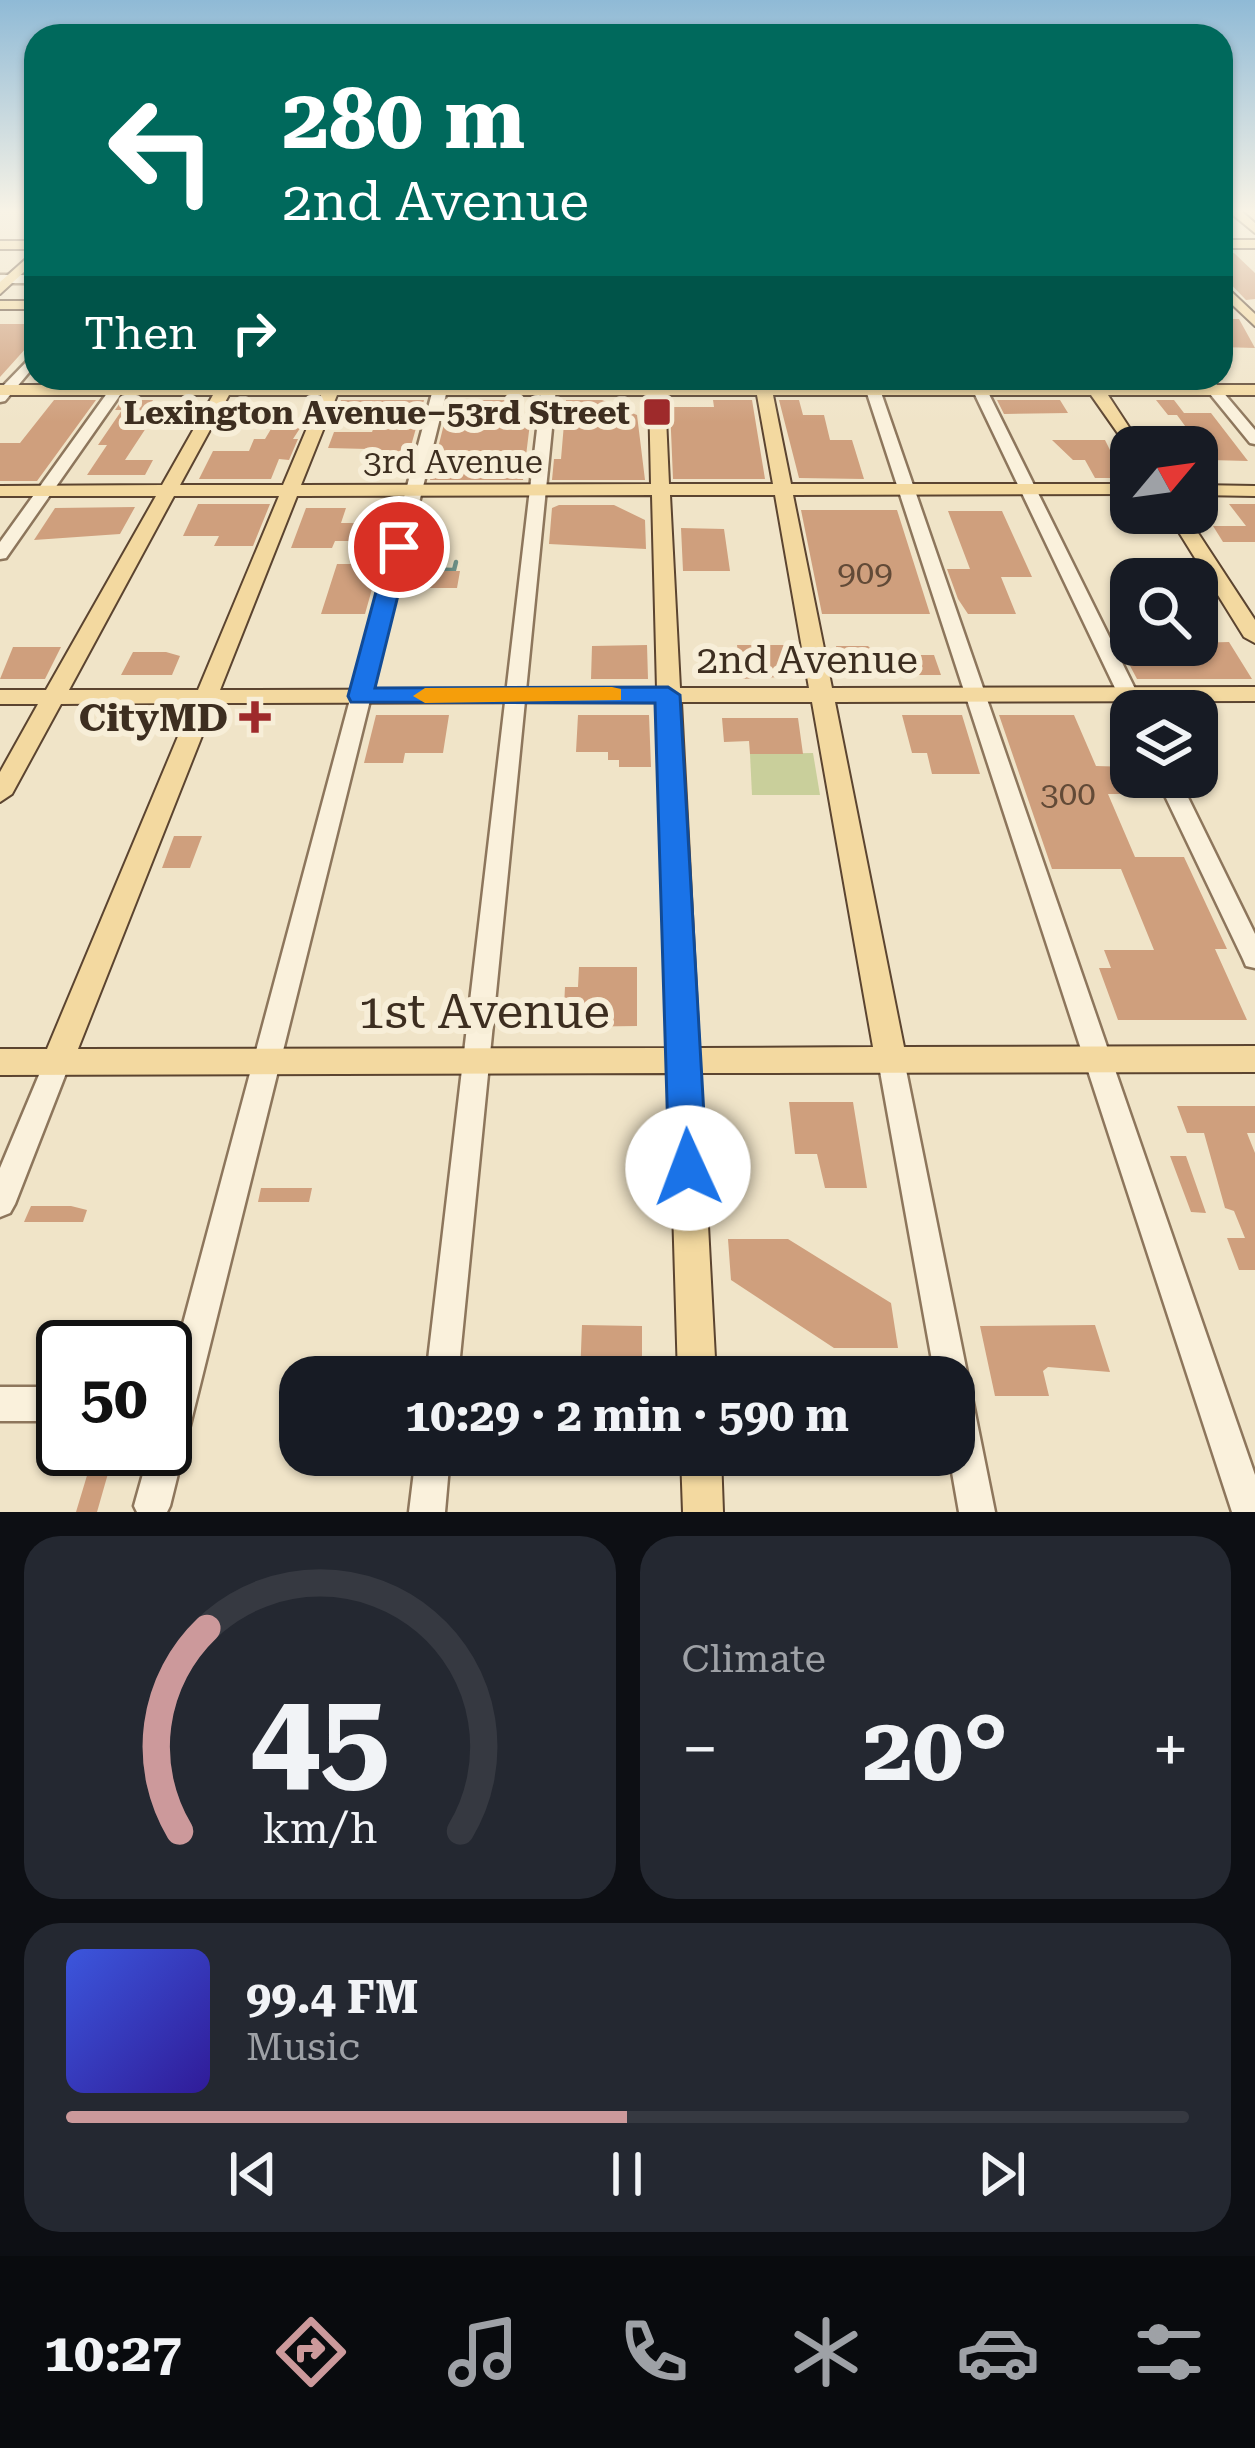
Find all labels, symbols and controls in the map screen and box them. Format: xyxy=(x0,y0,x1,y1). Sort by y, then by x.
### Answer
text: 280 m xyxy=(282,70,525,168)
icon: left xyxy=(84,72,240,228)
text: 2nd Avenue xyxy=(282,170,589,233)
icon: right xyxy=(221,300,287,366)
text: Then xyxy=(84,307,197,360)
place label: Lexington Avenue–53rd Street xyxy=(124,393,630,432)
marker: Lexington Avenue–53rd Street xyxy=(641,396,673,428)
north arrow xyxy=(1110,426,1218,534)
map controls xyxy=(1110,426,1218,798)
street label: 3rd Avenue xyxy=(363,442,543,481)
pin xyxy=(348,496,450,598)
icon: arrive xyxy=(366,514,432,580)
house number: 909 xyxy=(837,553,893,592)
button: search xyxy=(1110,558,1218,666)
street label: 2nd Avenue xyxy=(696,637,918,683)
button: layers xyxy=(1110,690,1218,798)
place label: CityMD xyxy=(79,695,228,741)
marker: CityMD xyxy=(239,701,271,733)
house number: 300 xyxy=(1040,774,1096,813)
street label: 1st Avenue xyxy=(358,984,610,1040)
position arrow xyxy=(625,1105,751,1231)
speed limit sign: 50 xyxy=(36,1320,192,1476)
text: 10:29 · 2 min · 590 m xyxy=(405,1389,849,1442)
text: Climate xyxy=(682,1636,826,1682)
text: 45 xyxy=(250,1664,390,1810)
text: 20° xyxy=(862,1697,1008,1802)
text: − xyxy=(682,1711,718,1788)
text: + xyxy=(1152,1711,1189,1788)
text: km/h xyxy=(262,1802,377,1852)
text: 99.4 FM xyxy=(246,1971,418,2024)
text: Music xyxy=(246,2024,360,2070)
icon: previous xyxy=(220,2141,286,2207)
icon: pause xyxy=(594,2141,660,2207)
icon: next xyxy=(969,2141,1035,2207)
icon: directions xyxy=(269,2310,353,2394)
icon: music xyxy=(441,2310,525,2394)
icon: phone xyxy=(612,2310,696,2394)
icon: climate xyxy=(784,2310,868,2394)
icon: car xyxy=(956,2310,1040,2394)
icon: filters xyxy=(1127,2310,1211,2394)
text: 10:27 xyxy=(44,2321,182,2384)

